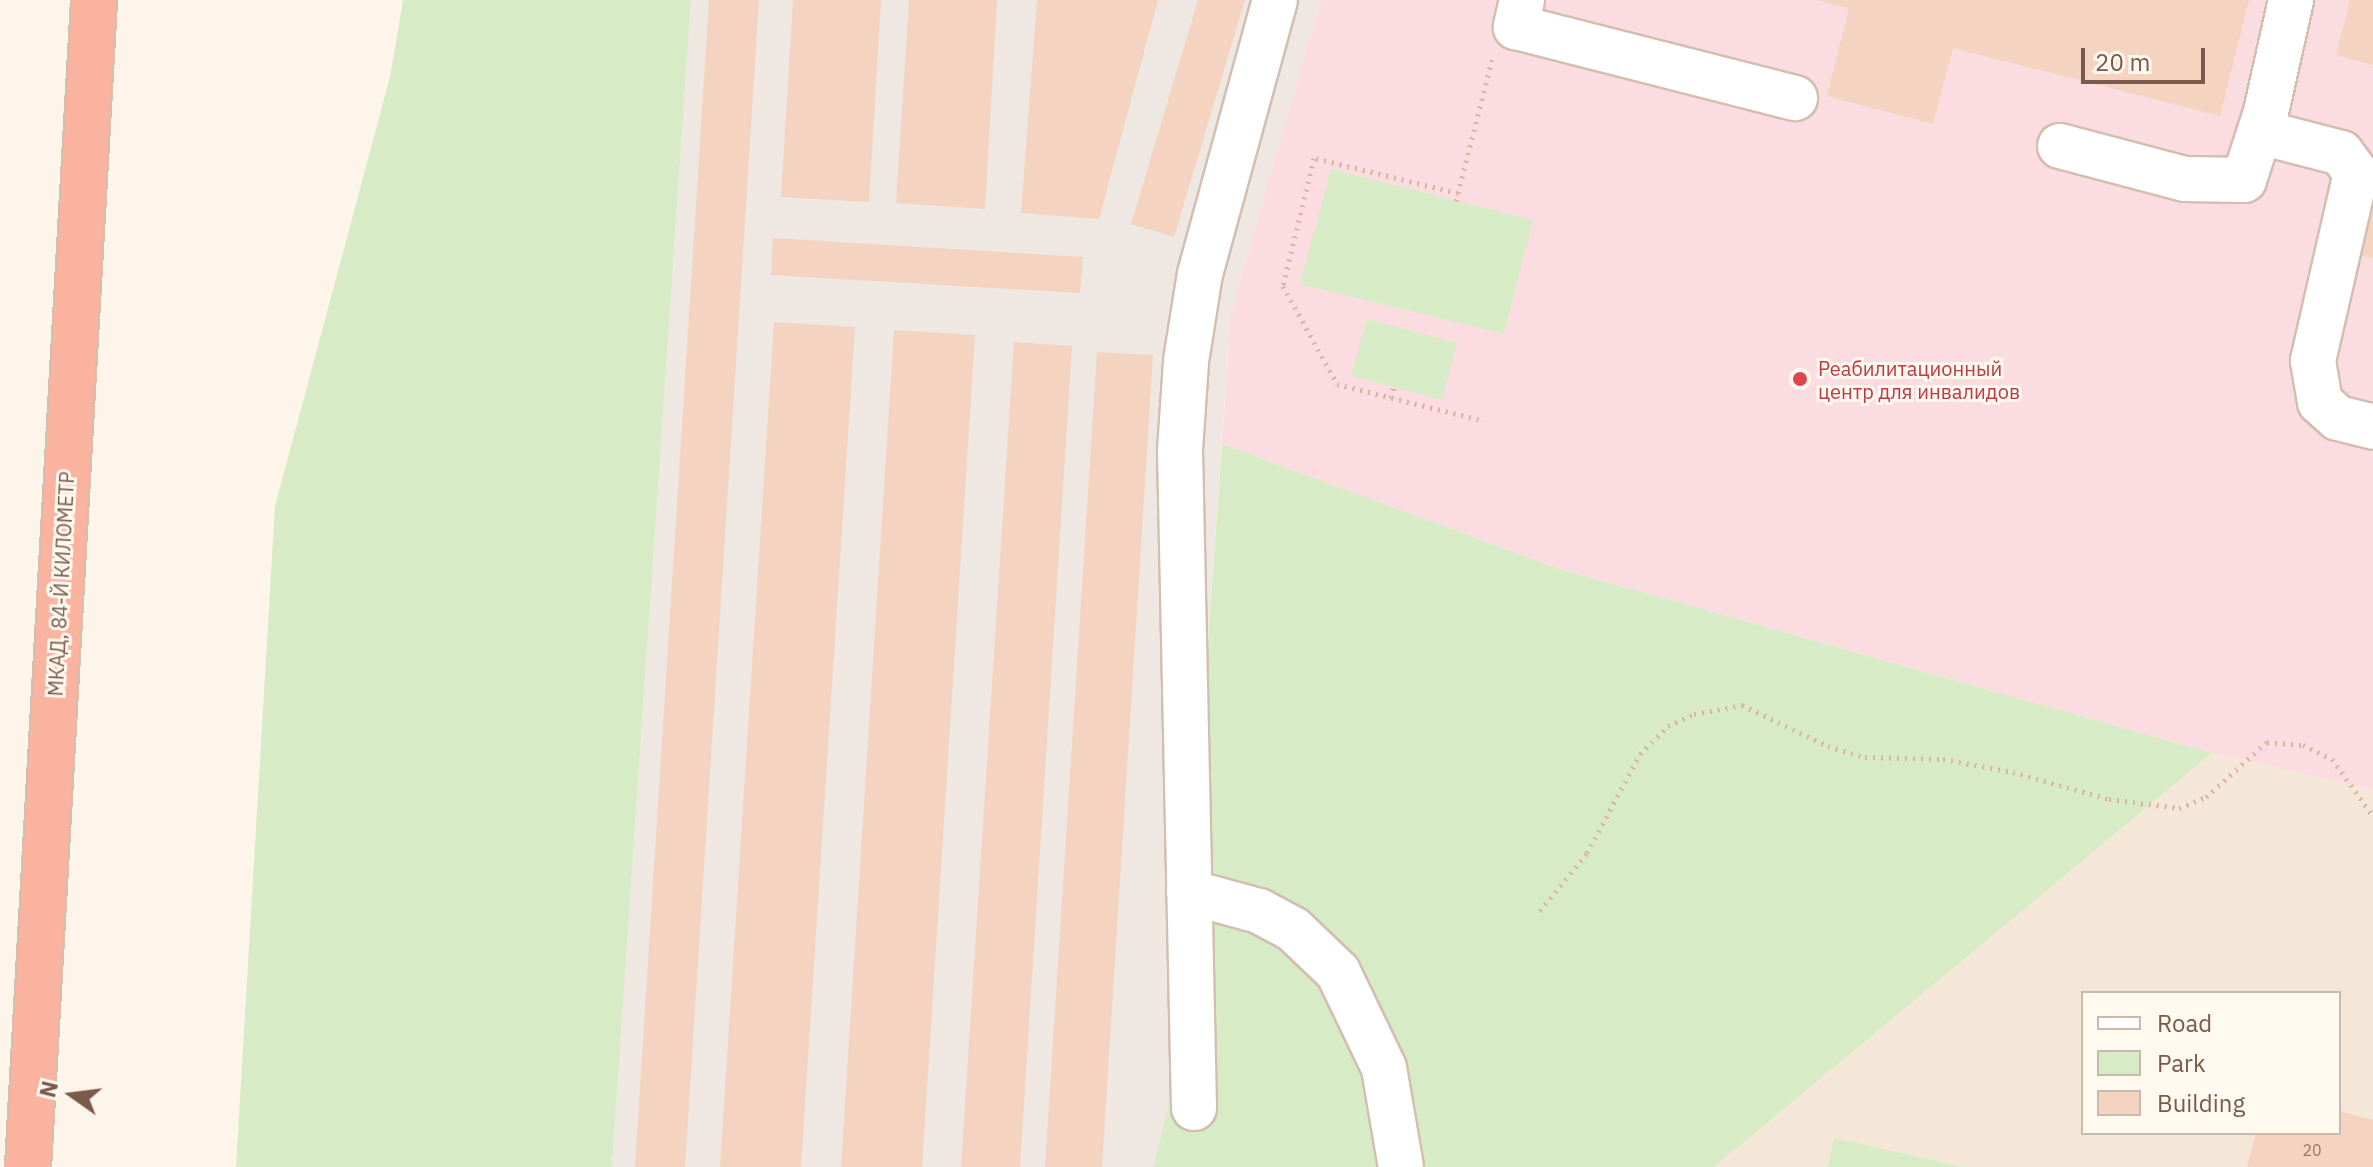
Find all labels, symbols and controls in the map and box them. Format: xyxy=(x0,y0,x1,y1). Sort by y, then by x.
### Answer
scale bar xyxy=(2085,32,2209,82)
text: 20 m xyxy=(2095,46,2150,78)
place label: Реабилитационный центр для инвалидов xyxy=(1818,356,2020,403)
marker: Реабилитационный центр для инвалидов xyxy=(1789,368,1811,390)
street label: МКАД, 84-Й КИЛОМЕТР xyxy=(43,471,79,697)
legend xyxy=(2081,991,2341,1135)
text: Road xyxy=(2157,1007,2212,1039)
text: Park xyxy=(2157,1047,2206,1079)
north arrow xyxy=(32,1055,112,1135)
text: N xyxy=(32,1078,64,1100)
text: Building xyxy=(2157,1087,2245,1119)
house number: 20 xyxy=(2302,1140,2322,1160)

